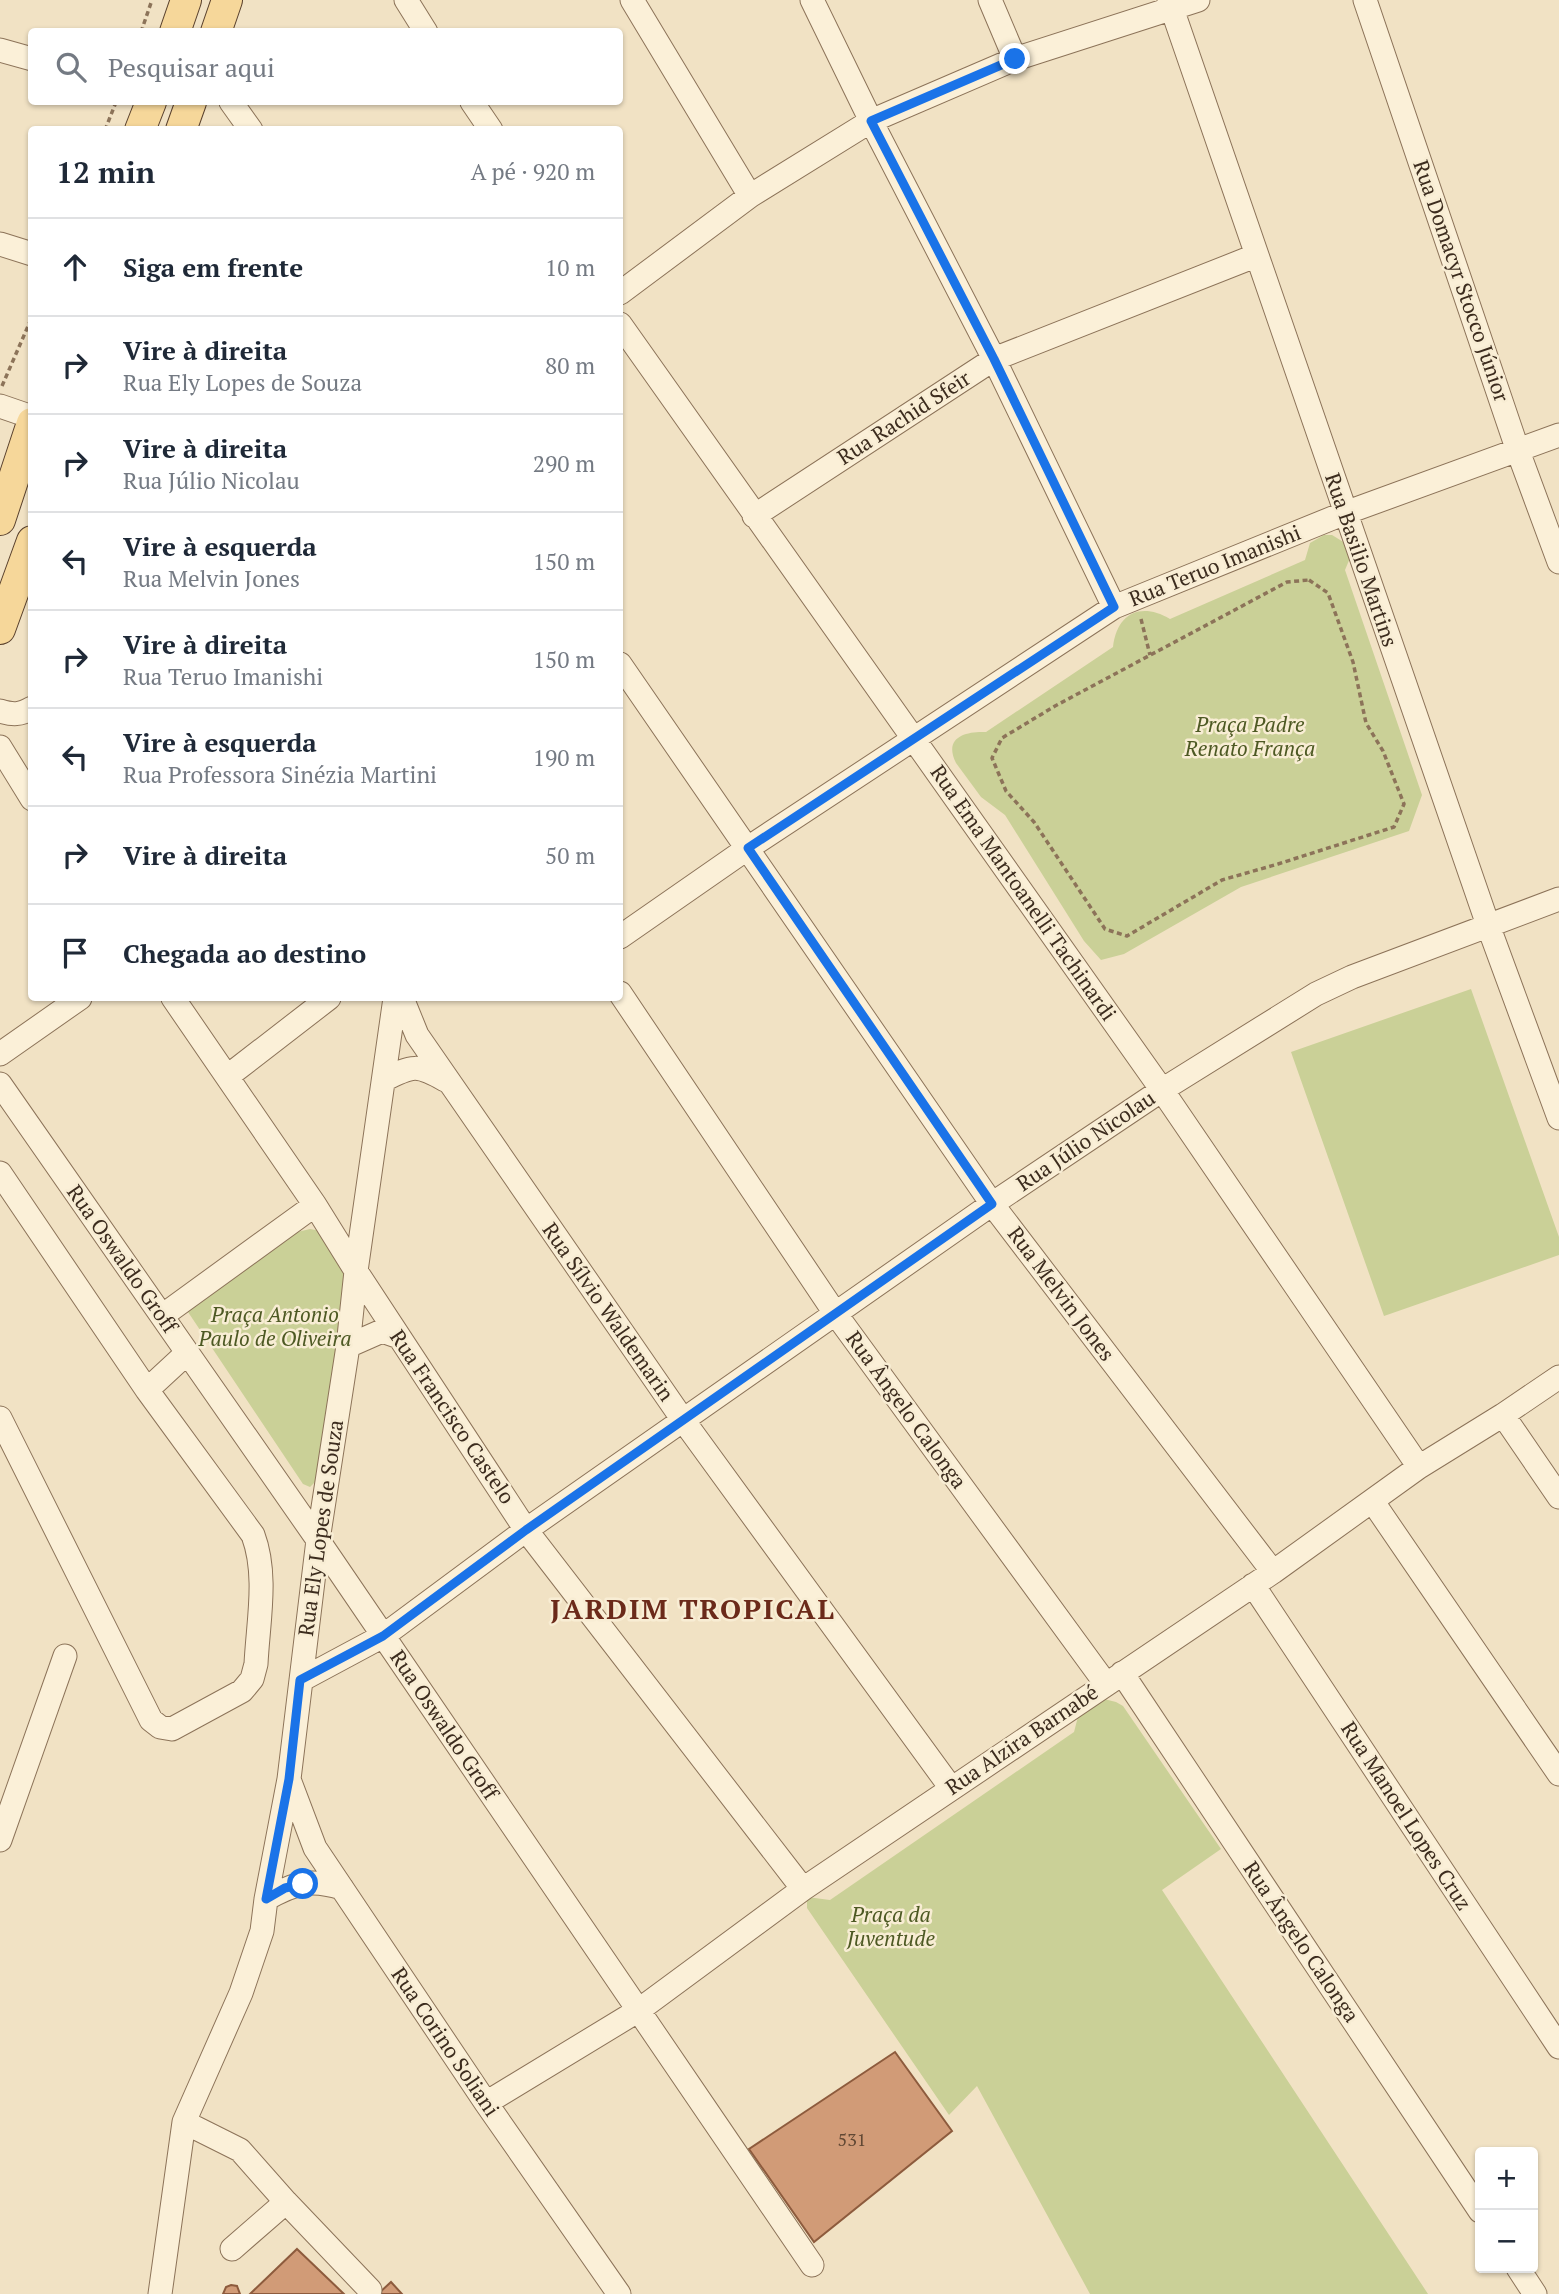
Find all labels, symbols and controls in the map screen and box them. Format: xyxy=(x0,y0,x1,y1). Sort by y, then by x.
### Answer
search box xyxy=(28,28,623,105)
route end xyxy=(999,43,1030,74)
icon: search xyxy=(52,48,90,86)
text: Pesquisar aqui xyxy=(108,50,275,84)
text: 12 min xyxy=(56,152,155,192)
text: A pé · 920 m xyxy=(471,156,595,187)
street label: Rua Domacyr Stocco Júnior xyxy=(1407,156,1516,405)
icon: ahead xyxy=(56,248,94,286)
text: Siga em frente xyxy=(123,250,303,284)
text: 10 m xyxy=(545,252,595,283)
text: Vire à direita xyxy=(123,333,287,367)
icon: right xyxy=(56,346,94,384)
text: 80 m xyxy=(545,350,595,381)
street label: Rua Rachid Sfeir xyxy=(832,364,975,471)
text: Rua Ely Lopes de Souza xyxy=(123,367,362,398)
text: Vire à direita xyxy=(123,431,287,465)
icon: right xyxy=(56,444,94,482)
text: 290 m xyxy=(533,448,595,479)
text: Rua Júlio Nicolau xyxy=(123,465,300,496)
street label: Rua Basilio Martins xyxy=(1319,469,1405,650)
street label: Rua Teruo Imanishi xyxy=(1125,518,1305,612)
text: Vire à esquerda xyxy=(123,529,317,563)
icon: left xyxy=(56,542,94,580)
text: 150 m xyxy=(533,546,595,577)
text: Rua Melvin Jones xyxy=(123,563,300,594)
text: Vire à direita xyxy=(123,627,287,661)
icon: right xyxy=(56,640,94,678)
text: 150 m xyxy=(533,644,595,675)
text: Rua Teruo Imanishi xyxy=(123,661,323,692)
park label: Praça Padre Renato França xyxy=(1184,710,1315,762)
text: Vire à esquerda xyxy=(123,725,317,759)
icon: left xyxy=(56,738,94,776)
text: 190 m xyxy=(533,742,595,773)
text: Rua Professora Sinézia Martini xyxy=(123,759,437,790)
street label: Rua Ema Mantoanelli Tachinardi xyxy=(925,759,1123,1026)
icon: right xyxy=(56,836,94,874)
text: Vire à direita xyxy=(123,838,287,872)
text: 50 m xyxy=(545,840,595,871)
icon: arrive xyxy=(56,934,94,972)
text: Chegada ao destino xyxy=(123,936,366,970)
street label: Rua Júlio Nicolau xyxy=(1011,1083,1160,1197)
street label: Rua Oswaldo Groff xyxy=(61,1179,185,1340)
street label: Rua Sílvio Waldemarin xyxy=(537,1217,681,1407)
street label: Rua Melvin Jones xyxy=(1002,1220,1122,1366)
park label: Praça Antonio Paulo de Oliveira xyxy=(198,1300,351,1352)
street label: Rua Francisco Castelo xyxy=(384,1324,522,1509)
street label: Rua Ângelo Calonga xyxy=(840,1325,974,1494)
street label: Rua Ely Lopes de Souza xyxy=(291,1417,349,1638)
district label: JARDIM TROPICAL xyxy=(550,1590,836,1627)
street label: Rua Oswaldo Groff xyxy=(384,1644,506,1806)
street label: Rua Alzira Barnabé xyxy=(940,1678,1103,1801)
street label: Rua Manoel Lopes Cruz xyxy=(1335,1716,1478,1915)
street label: Rua Ângelo Calonga xyxy=(1238,1856,1366,2028)
route start xyxy=(287,1868,318,1899)
park label: Praça da Juventude xyxy=(846,1900,935,1952)
street label: Rua Corino Soliani xyxy=(385,1961,506,2122)
house number: 531 xyxy=(838,2127,866,2151)
map controls xyxy=(1475,2147,1538,2273)
button: + xyxy=(1475,2147,1538,2210)
button: − xyxy=(1475,2210,1538,2273)

